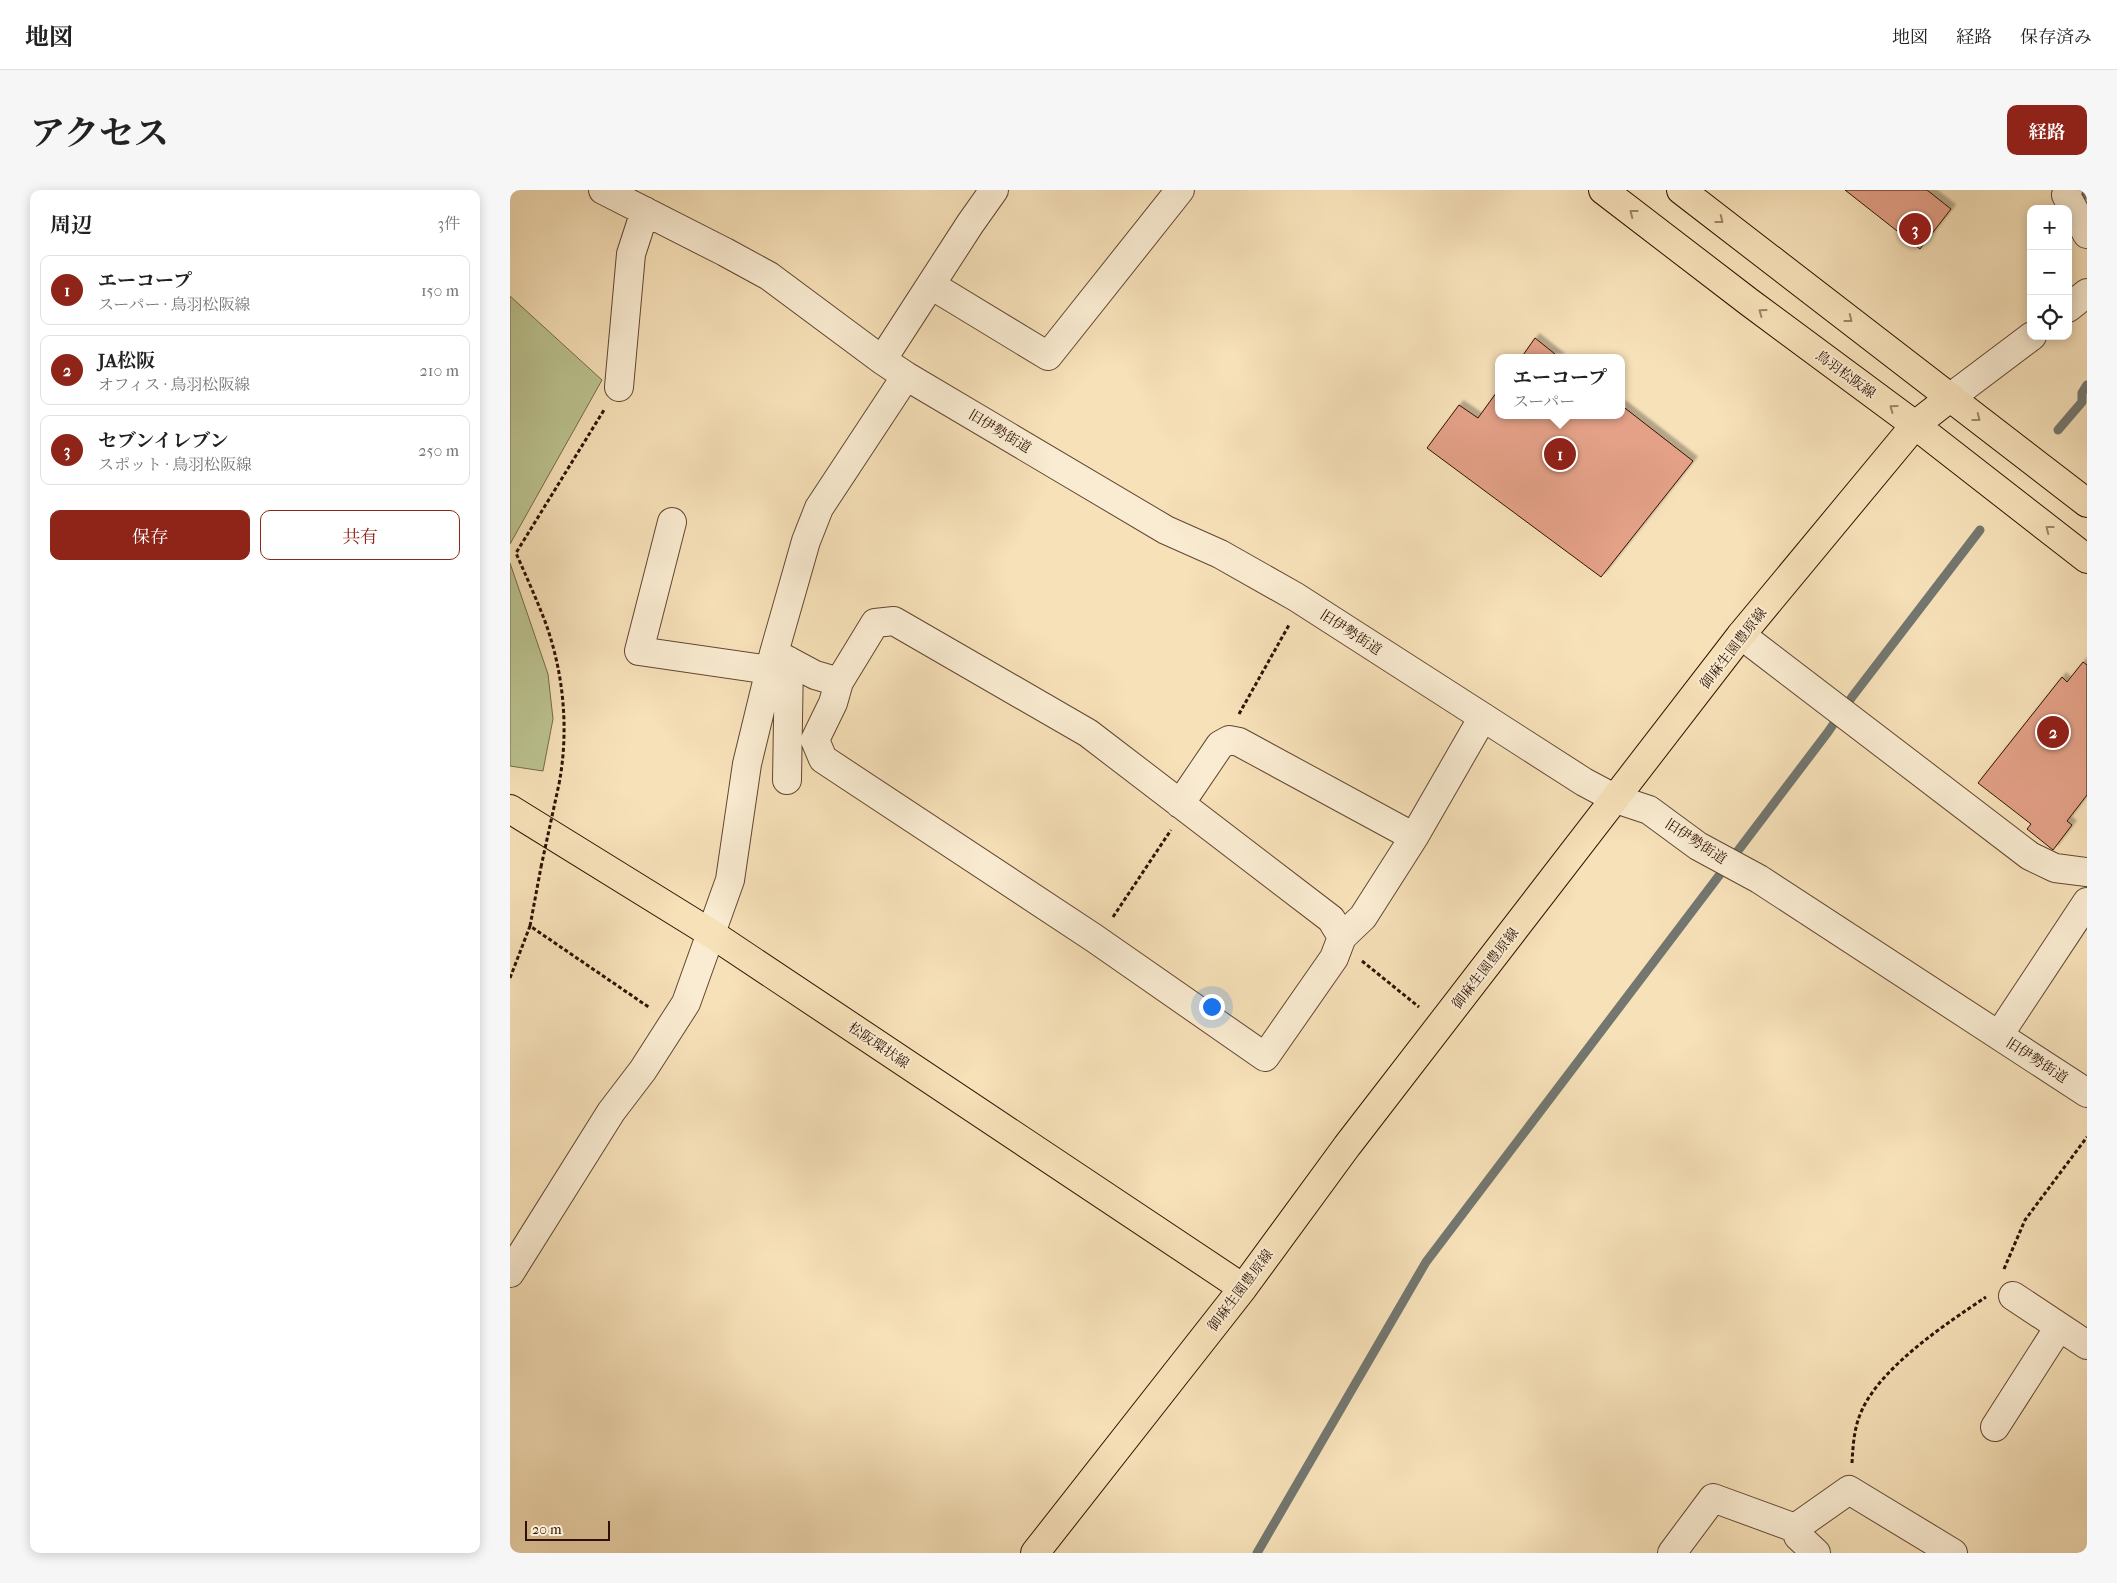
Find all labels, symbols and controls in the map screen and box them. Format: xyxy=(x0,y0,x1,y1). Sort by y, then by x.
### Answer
text: 地図 xyxy=(25,23,73,51)
text: 地図 xyxy=(1892,27,1928,48)
text: 経路 xyxy=(1956,27,1992,48)
text: 保存済み xyxy=(2020,27,2092,48)
button: 経路 xyxy=(2007,105,2087,155)
text: アクセス xyxy=(30,113,169,154)
map controls xyxy=(2027,205,2072,340)
button: + xyxy=(2027,205,2072,250)
pin: 3 xyxy=(1899,210,1931,248)
one-way arrow xyxy=(1630,211,1639,219)
text: 周辺 xyxy=(50,213,92,237)
text: 3件 xyxy=(437,214,460,233)
one-way arrow xyxy=(1714,214,1723,222)
button: − xyxy=(2027,250,2072,295)
text: エーコープ xyxy=(98,270,192,292)
text: 1 xyxy=(64,281,70,300)
text: 150 m xyxy=(421,281,459,300)
text: スーパー · 鳥羽松阪線 xyxy=(98,295,251,314)
button: locate xyxy=(2027,295,2072,340)
one-way arrow xyxy=(1758,309,1768,318)
one-way arrow xyxy=(1843,313,1853,322)
street label: 鳥羽松阪線 xyxy=(1812,347,1879,402)
text: JA松阪 xyxy=(98,350,155,372)
popup xyxy=(1495,354,1625,419)
text: 2 xyxy=(63,361,71,380)
text: 210 m xyxy=(420,361,459,380)
text: エーコープ xyxy=(1513,367,1607,389)
text: オフィス · 鳥羽松阪線 xyxy=(98,375,250,394)
text: スーパー xyxy=(1513,392,1575,411)
one-way arrow xyxy=(1889,405,1899,414)
street label: 旧伊勢街道 xyxy=(965,406,1034,457)
one-way arrow xyxy=(1972,413,1981,422)
text: セブンイレブン xyxy=(98,430,229,452)
pin: 1 xyxy=(1544,435,1576,473)
text: 3 xyxy=(64,441,70,460)
text: 250 m xyxy=(418,441,459,460)
text: スポット · 鳥羽松阪線 xyxy=(98,455,252,474)
button: 保存 xyxy=(50,510,250,560)
button: 共有 xyxy=(260,510,460,560)
one-way arrow xyxy=(2046,527,2055,535)
street label: 御麻生園豊原線 xyxy=(1697,604,1770,692)
street label: 旧伊勢街道 xyxy=(1317,606,1385,659)
pin: 2 xyxy=(2037,713,2069,751)
street label: 旧伊勢街道 xyxy=(1662,815,1730,868)
street label: 御麻生園豊原線 xyxy=(1449,924,1522,1012)
your location xyxy=(1199,994,1225,1020)
street label: 松阪環状線 xyxy=(845,1019,912,1072)
street label: 旧伊勢街道 xyxy=(2003,1034,2071,1087)
street label: 御麻生園豊原線 xyxy=(1204,1246,1277,1335)
scale bar xyxy=(525,1518,610,1541)
text: 20 m xyxy=(532,1521,562,1538)

